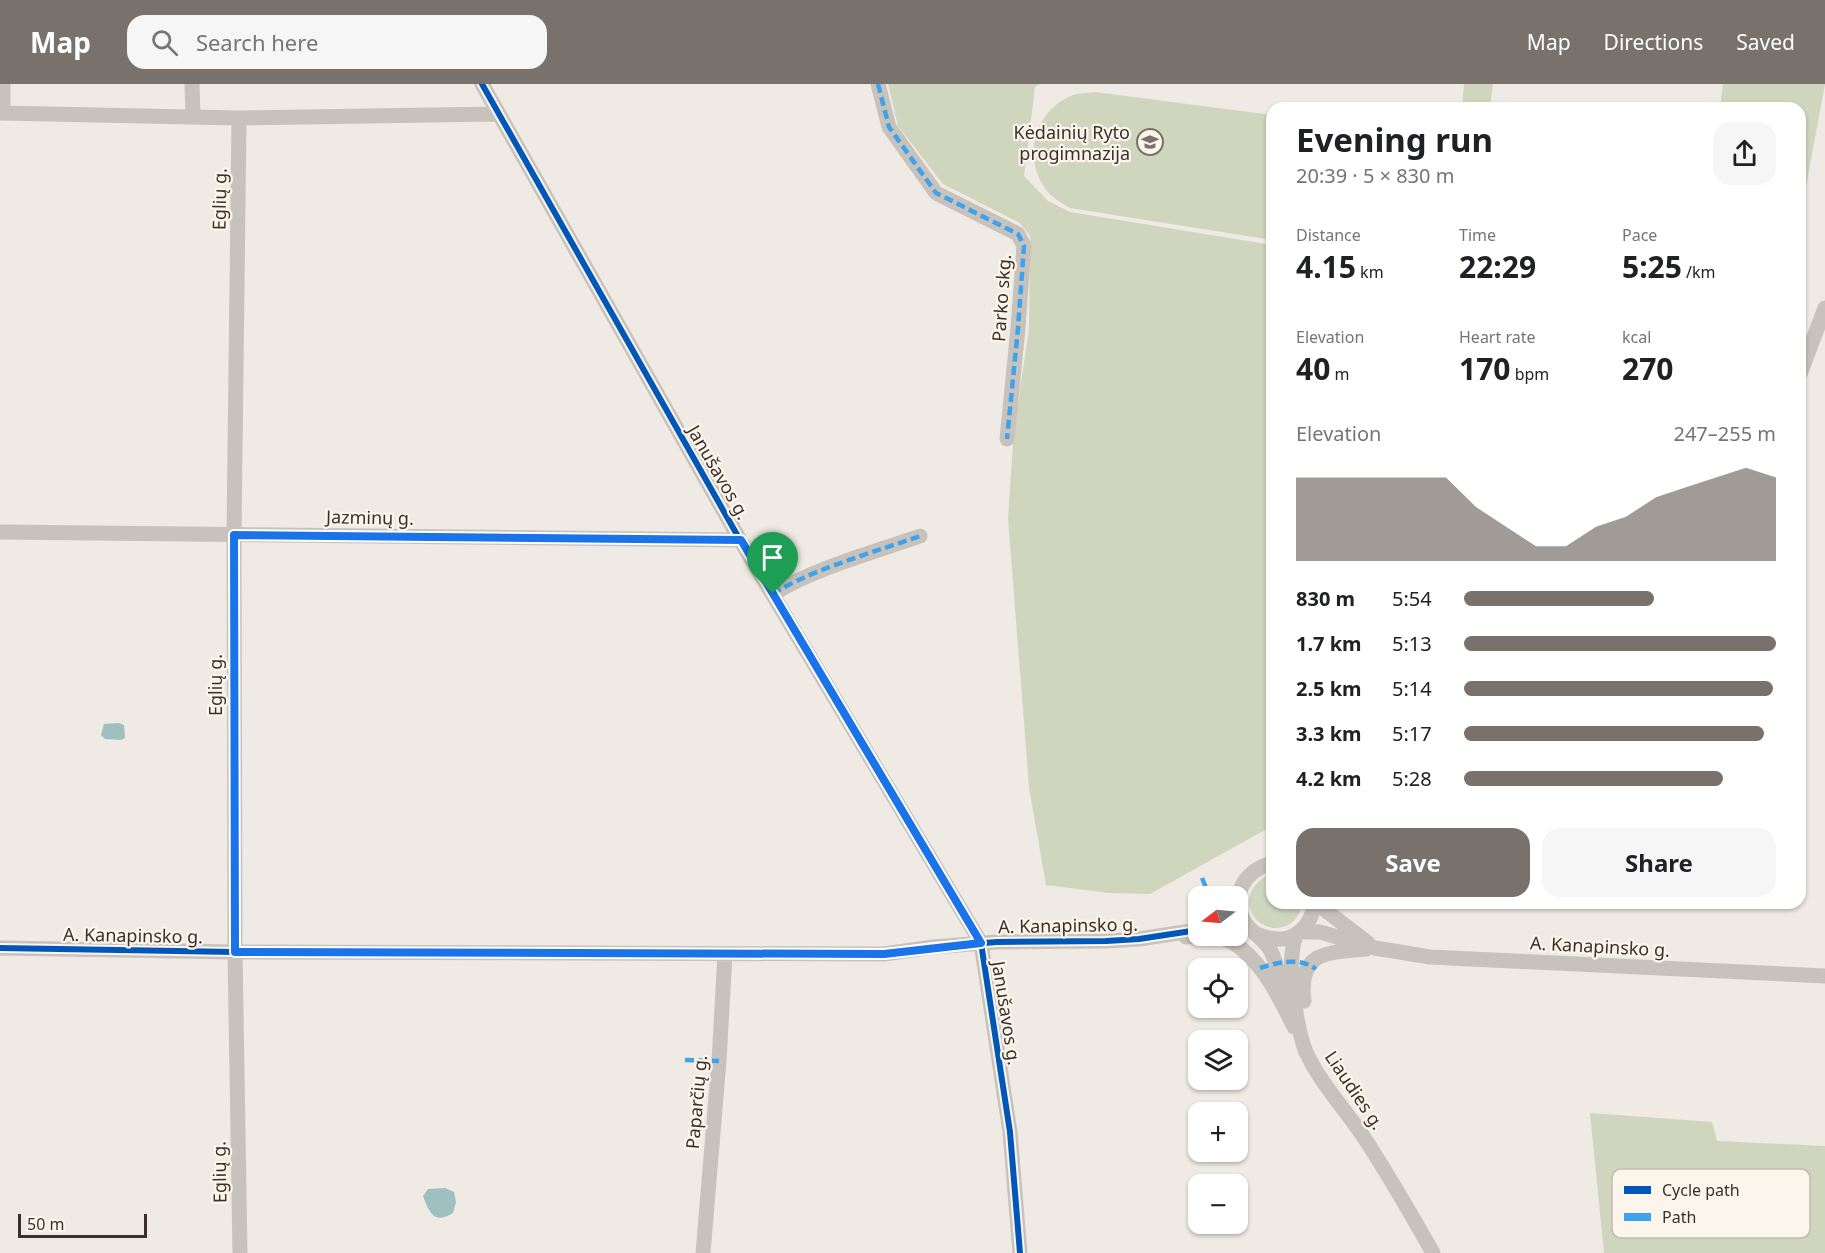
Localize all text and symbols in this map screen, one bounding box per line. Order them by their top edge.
search box [127,15,547,69]
text: Map [30,23,91,61]
icon: search [148,26,181,59]
text: Search here [196,27,318,57]
text: Map [1527,28,1571,56]
text: Directions [1604,28,1703,56]
text: Saved [1736,28,1795,56]
text: Evening run [1296,117,1493,162]
place label: Kėdainių Ryto progimnazija [1014,120,1130,165]
button: share [1713,122,1776,185]
school or university icon: Kėdainių Ryto progimnazija [1135,127,1165,157]
text: 20:39 · 5 × 830 m [1296,162,1454,189]
street label: Eglių g. [206,168,232,230]
text: Distance [1296,224,1361,246]
text: Time [1459,224,1496,246]
text: Pace [1622,224,1657,246]
text: 4.15 [1296,246,1356,287]
text: 22:29 [1459,246,1536,287]
text: 5:25 [1622,246,1682,287]
street label: Parko skg. [986,253,1016,343]
text: km [1356,261,1384,283]
text: /km [1682,261,1716,283]
text: Elevation [1296,326,1364,348]
text: Heart rate [1459,326,1535,348]
text: kcal [1622,326,1651,348]
text: 40 [1296,348,1330,389]
text: 170 [1459,348,1510,389]
text: 270 [1622,348,1673,389]
text: m [1330,363,1349,385]
text: bpm [1510,363,1549,385]
street label: Janušavos g. [681,419,756,524]
text: Elevation [1296,420,1381,447]
text: 247–255 m [1673,420,1776,447]
street label: Jazminų g. [324,504,414,530]
pin [747,532,798,594]
icon: arrive [756,541,789,574]
text: 830 m [1296,585,1355,612]
text: 5:54 [1392,585,1432,612]
text: 1.7 km [1296,630,1362,657]
text: 5:13 [1392,630,1432,657]
street label: Eglių g. [203,654,227,716]
text: 2.5 km [1296,675,1362,702]
text: 5:14 [1392,675,1432,702]
text: 3.3 km [1296,720,1362,747]
text: 5:17 [1392,720,1432,747]
text: 4.2 km [1296,765,1362,792]
text: 5:28 [1392,765,1432,792]
button: Save [1296,828,1530,897]
button: Share [1542,828,1776,897]
north arrow [1188,886,1248,946]
map controls [1188,886,1248,1234]
street label: A. Kanapinsko g. [998,912,1138,938]
street label: A. Kanapinsko g. [63,922,203,948]
street label: A. Kanapinsko g. [1529,930,1671,962]
street label: Janušavos g. [987,957,1027,1067]
button: locate [1188,958,1248,1018]
button: layers [1188,1030,1248,1090]
street label: Liaudies g. [1320,1046,1390,1134]
street label: Paparčių g. [680,1054,712,1150]
button: + [1188,1102,1248,1162]
street label: Eglių g. [206,1141,232,1203]
legend [1612,1169,1810,1238]
button: − [1188,1174,1248,1234]
text: Cycle path [1662,1179,1740,1201]
text: Path [1662,1206,1696,1228]
scale bar [18,1211,147,1238]
text: 50 m [27,1213,64,1235]

